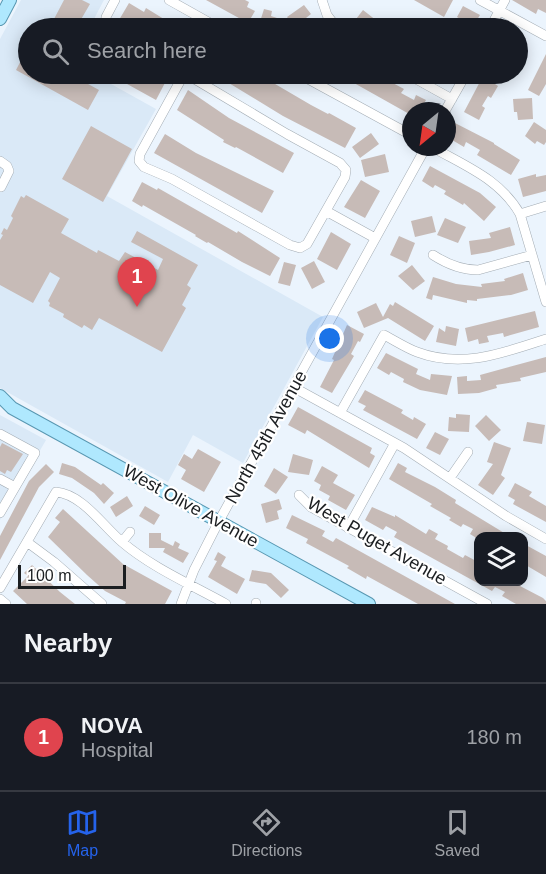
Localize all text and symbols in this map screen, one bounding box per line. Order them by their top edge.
search box [18,18,528,84]
icon: search [39,35,72,68]
text: Search here [87,38,207,63]
north arrow [402,102,456,156]
pin: 1 [118,258,156,307]
your location [315,324,344,353]
street label: North 45th Avenue [221,367,311,507]
street label: West Olive Avenue [120,461,262,551]
street label: West Puget Avenue [304,493,450,589]
map controls [474,532,528,586]
button: layers [474,532,528,586]
scale bar [18,562,126,590]
text: 100 m [27,567,71,584]
text: Nearby [24,628,112,658]
text: NOVA [81,713,143,738]
text: 1 [38,726,49,748]
text: 180 m [466,726,522,748]
text: Hospital [81,739,153,761]
tab: Map [66,806,99,860]
tab: Directions [231,806,302,860]
tab: Saved [435,806,480,860]

